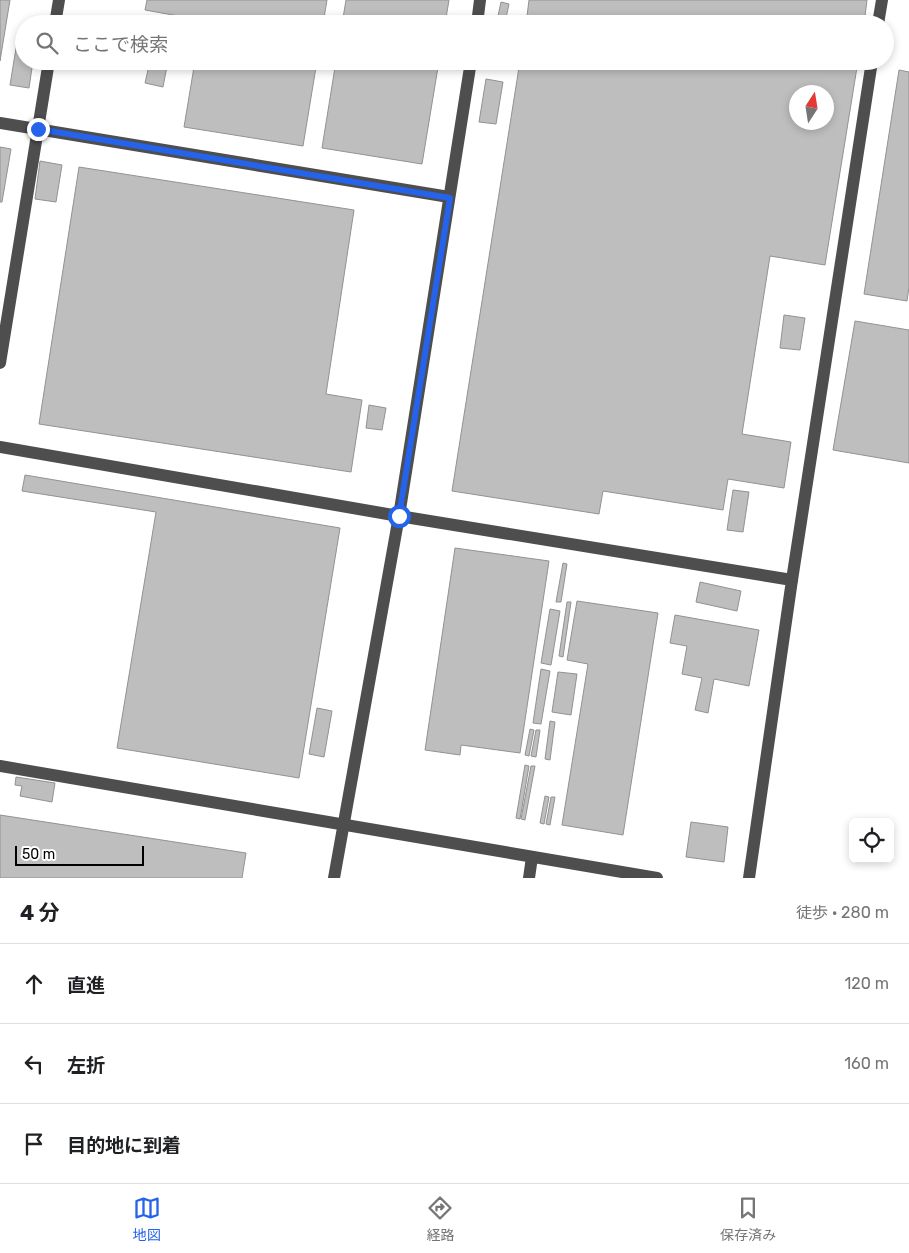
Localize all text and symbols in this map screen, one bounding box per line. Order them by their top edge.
search box [15,15,894,70]
icon: search [33,29,61,57]
text: ここで検索 [73,33,168,56]
north arrow [789,85,834,130]
route end [27,118,50,141]
route start [388,505,411,528]
map controls [849,818,894,863]
button: locate [849,818,894,863]
scale bar [15,843,144,866]
text: 50 m [22,846,55,863]
text: 4 分 [20,900,60,925]
text: 徒歩 · 280 m [796,903,889,922]
icon: ahead [20,970,48,998]
text: 直進 [67,974,105,997]
text: 120 m [844,974,889,993]
icon: left [20,1050,48,1078]
text: 左折 [67,1054,105,1077]
text: 160 m [844,1054,889,1073]
icon: arrive [20,1130,48,1158]
text: 目的地に到着 [67,1134,181,1157]
tab: 地図 [133,1194,161,1244]
tab: 経路 [426,1194,454,1244]
tab: 保存済み [720,1194,776,1244]

